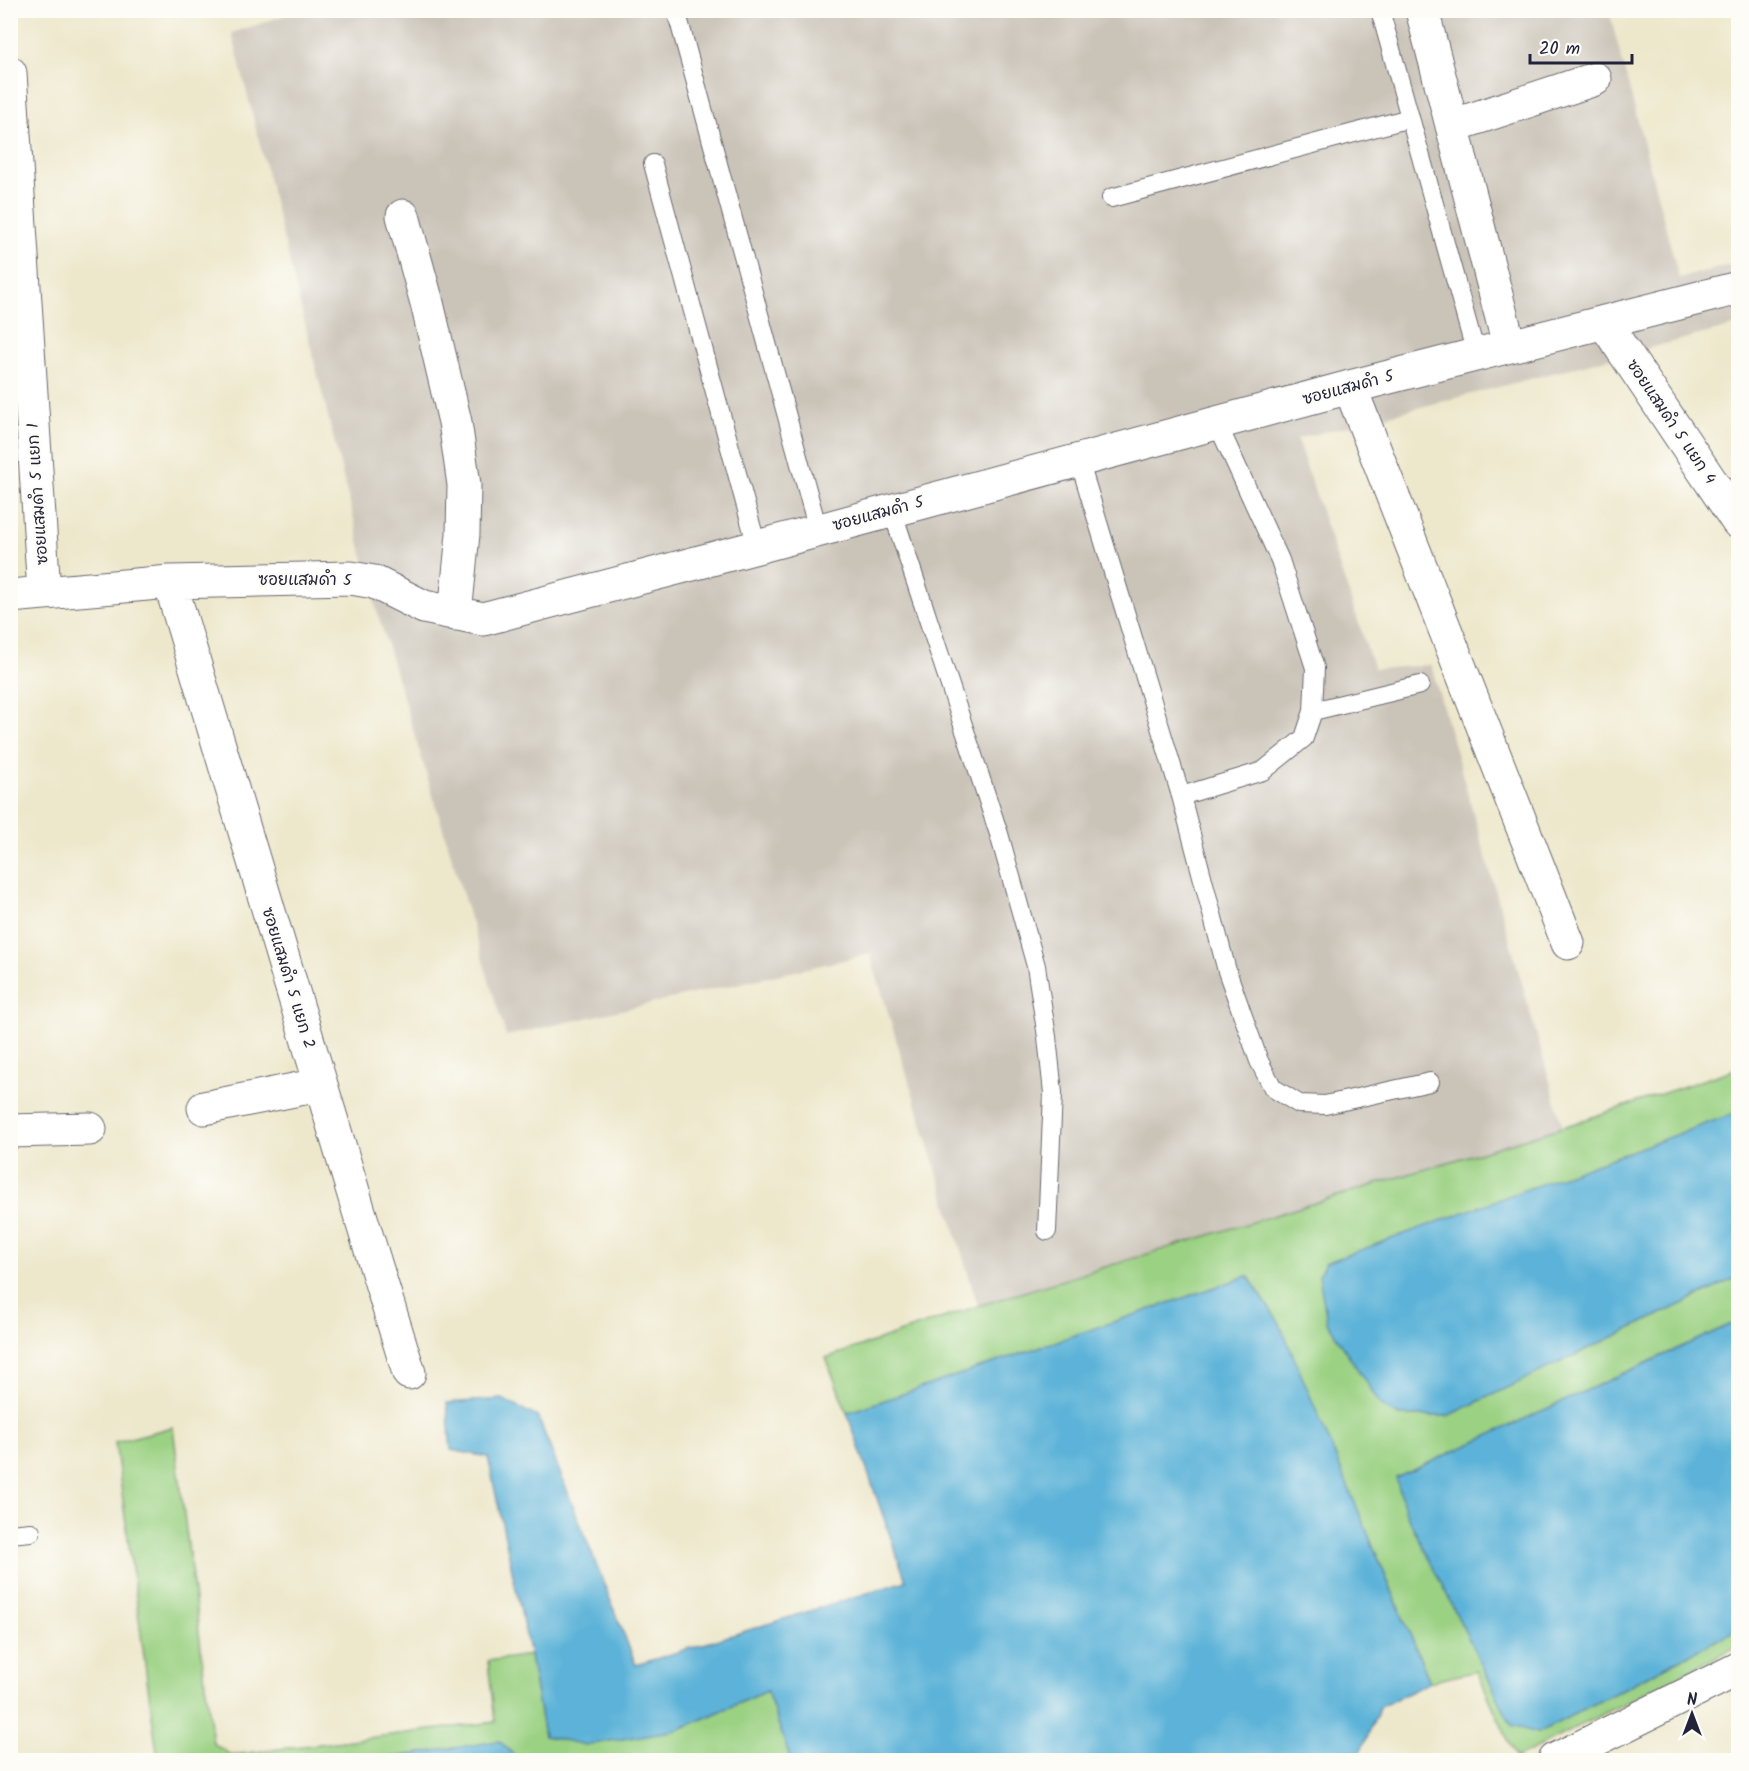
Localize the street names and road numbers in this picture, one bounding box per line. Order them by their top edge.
street label: ซอยแสมดำ 5 แยก 4 [1620,355,1722,490]
street label: ซอยแสมดำ 5 [1300,363,1398,412]
street label: ซอยแสมดำ 5 แยก 1 [21,422,55,566]
street label: ซอยแสมดำ 5 [830,489,928,538]
street label: ซอยแสมดำ 5 [258,568,353,593]
street label: ซอยแสมดำ 5 แยก 2 [255,904,321,1052]

